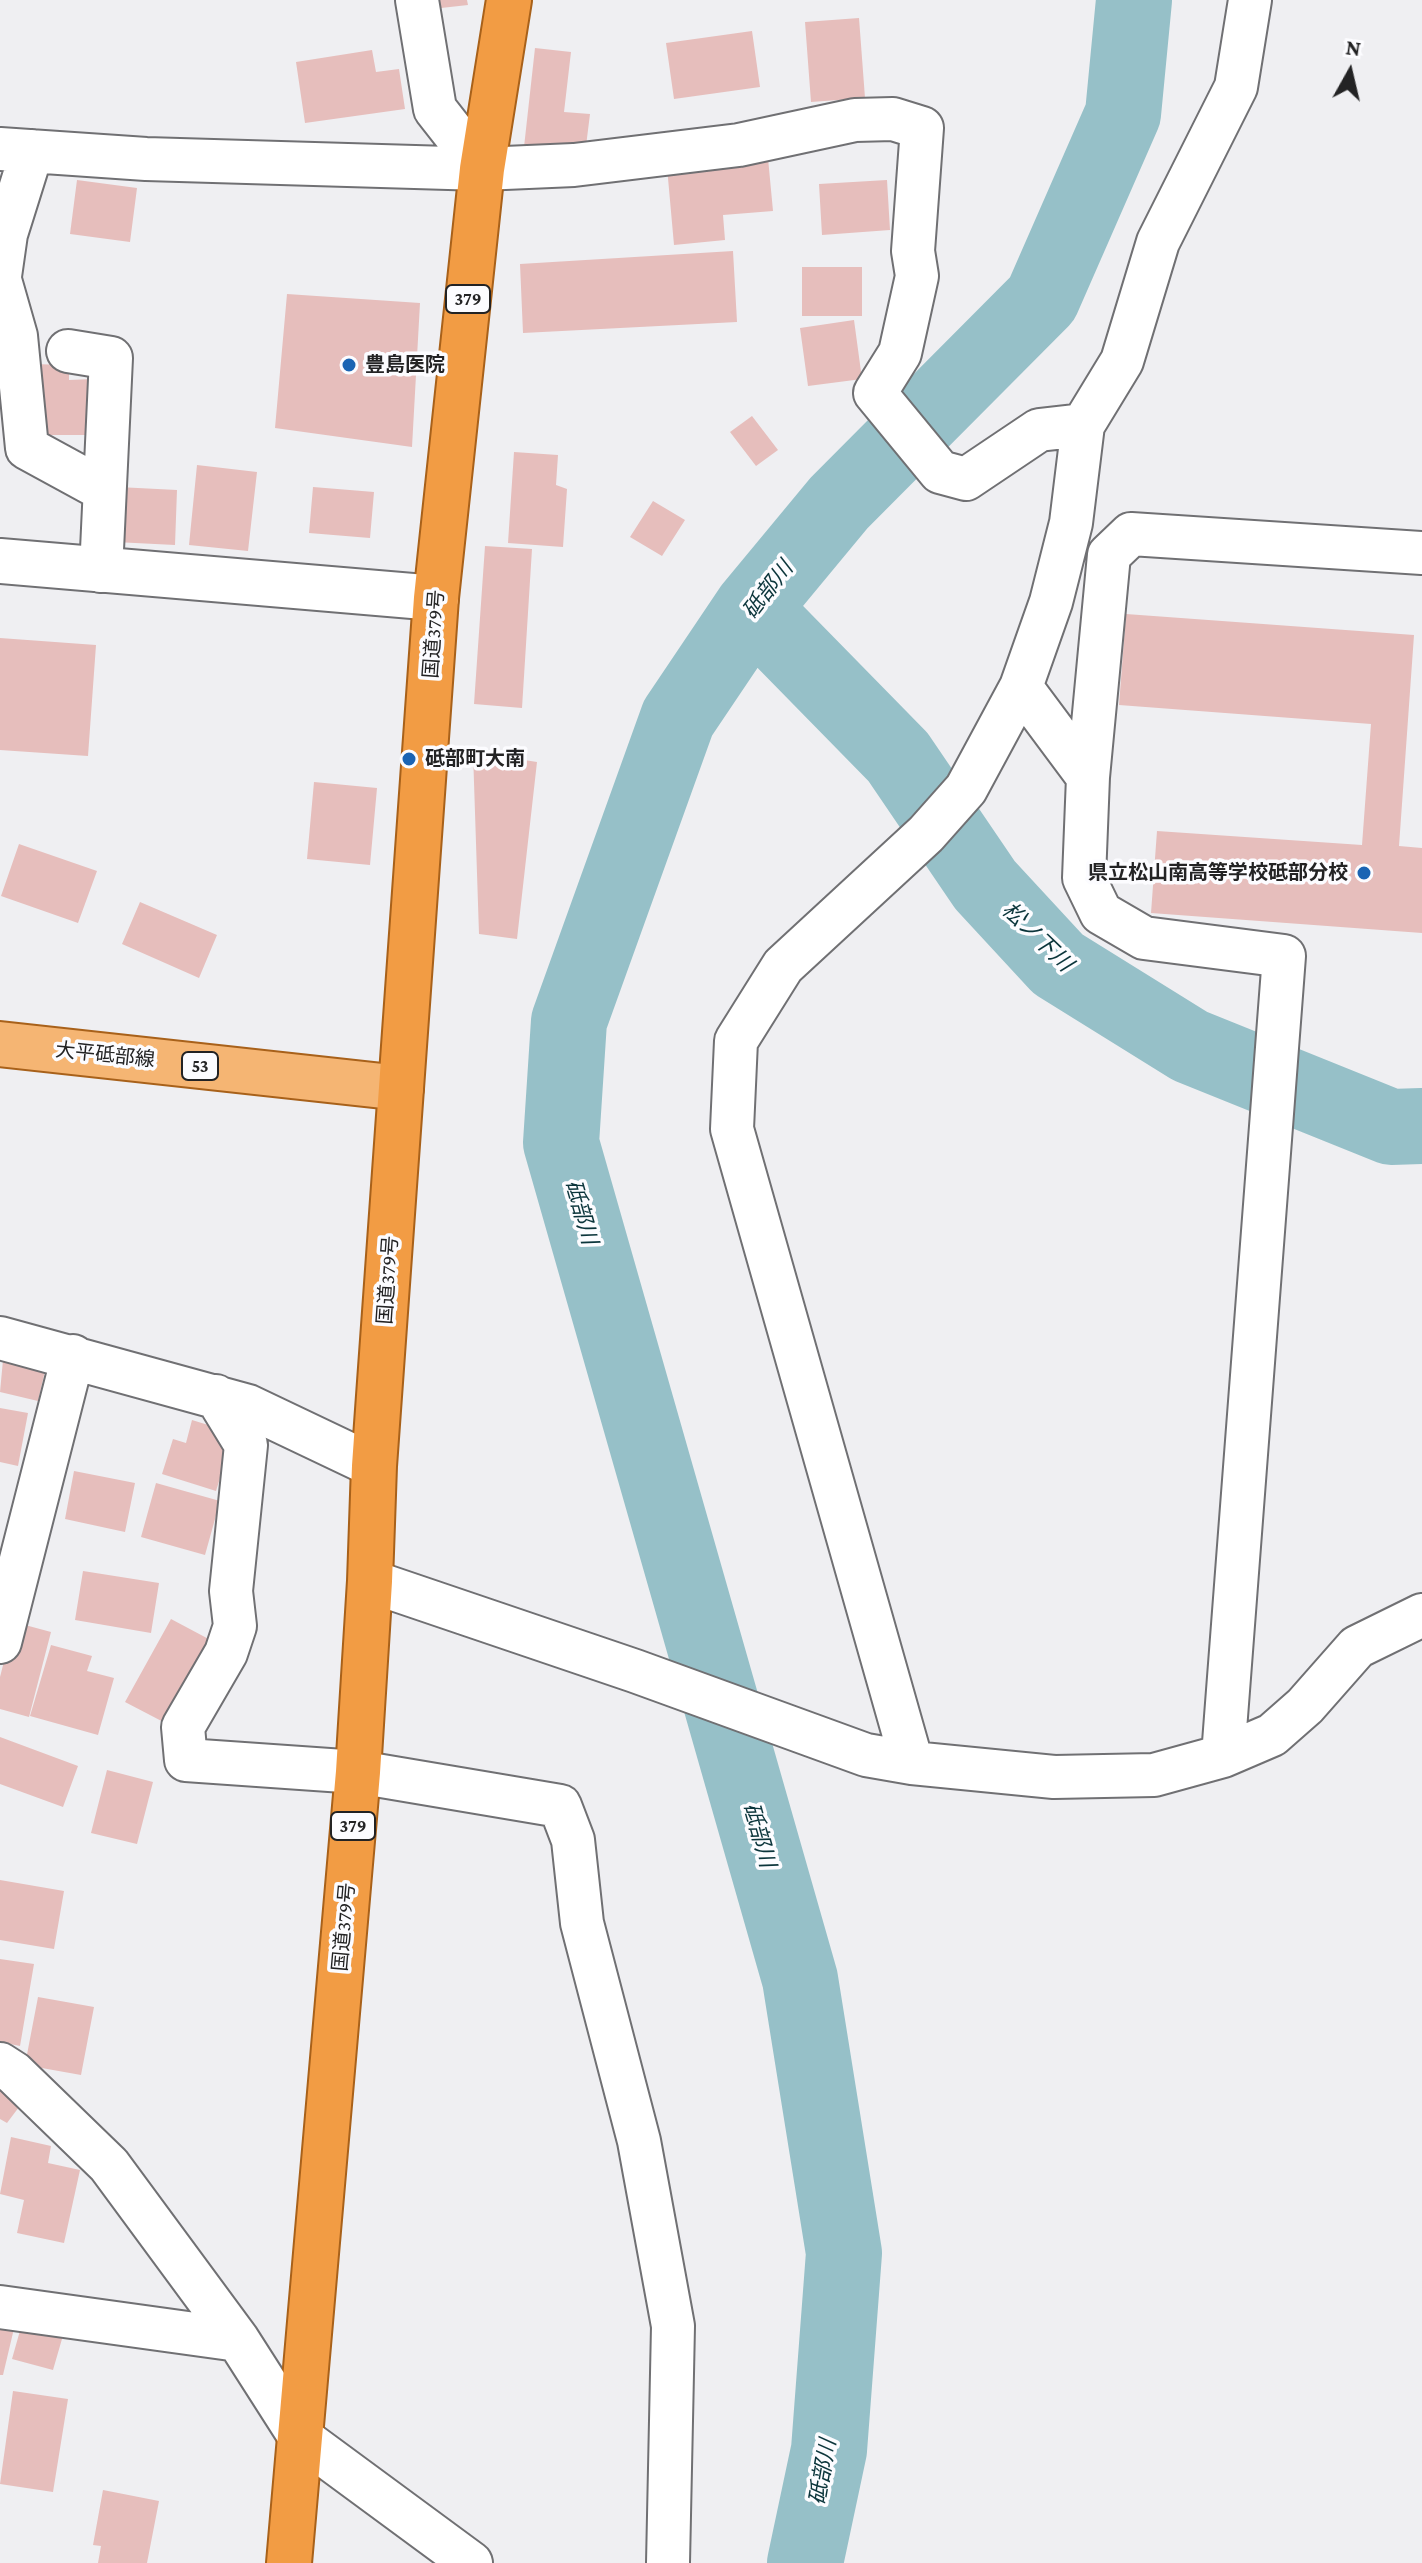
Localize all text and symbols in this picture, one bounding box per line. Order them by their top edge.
north arrow [1310,32,1390,112]
text: N [1344,34,1363,61]
road number: 379 [446,285,490,313]
place label: 豊島医院 [365,353,445,377]
marker: 豊島医院 [340,356,358,374]
water label: 砥部川 [737,556,799,624]
street label: 国道379号 [419,589,449,679]
place label: 砥部町大南 [425,747,525,771]
marker: 砥部町大南 [400,750,418,768]
place label: 県立松山南高等学校砥部分校 [1088,861,1348,885]
marker: 県立松山南高等学校砥部分校 [1355,864,1373,882]
water label: 松ノ下川 [996,897,1078,977]
street label: 大平砥部線 [54,1038,156,1072]
road number: 53 [182,1052,218,1080]
water label: 砥部川 [559,1177,603,1247]
street label: 国道379号 [373,1235,403,1325]
water label: 砥部川 [737,1800,781,1870]
road number: 379 [331,1812,375,1840]
street label: 国道379号 [328,1882,360,1972]
water label: 砥部川 [804,2437,842,2507]

